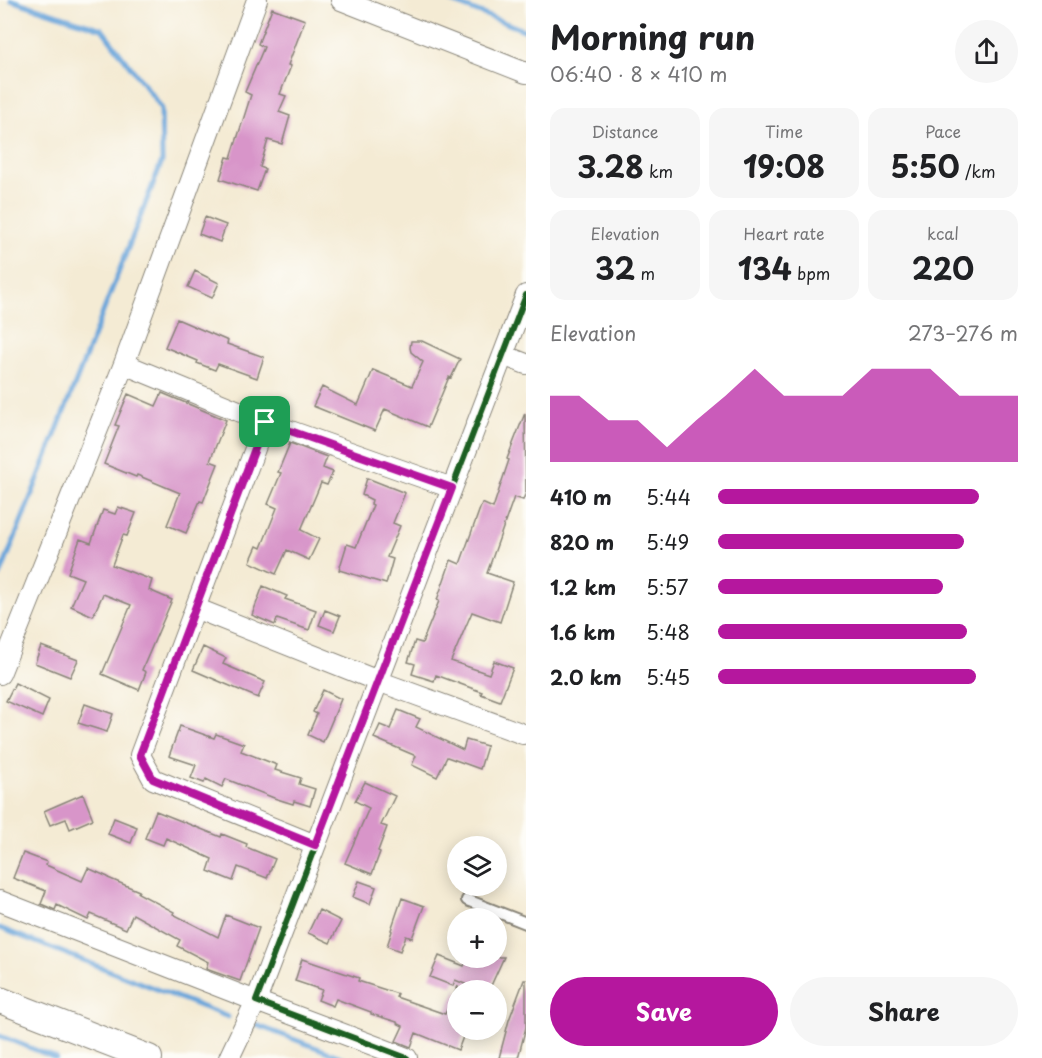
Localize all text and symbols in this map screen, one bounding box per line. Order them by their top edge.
text: Morning run [550,11,755,61]
button: share [955,20,1018,83]
text: 06:40 · 8 × 410 m [550,59,727,89]
text: Distance [591,119,659,143]
text: Time [765,119,803,143]
text: Pace [925,119,961,143]
text: 3.28 [577,143,644,188]
text: 19:08 [743,143,825,188]
text: 5:50 [890,143,960,188]
text: km [644,159,673,183]
text: /km [960,159,996,183]
text: Elevation [590,221,660,245]
text: Heart rate [744,221,824,245]
text: kcal [927,221,959,245]
text: 32 [595,245,635,290]
text: 134 [738,245,792,290]
text: 220 [912,245,974,290]
text: m [635,261,655,285]
text: bpm [792,261,830,285]
text: Elevation [550,318,636,348]
text: 273–276 m [908,318,1018,348]
pin [239,396,290,447]
icon: arrive [248,405,281,438]
text: 410 m [550,482,612,512]
text: 5:44 [646,482,691,512]
text: 820 m [550,527,614,557]
text: 5:49 [646,527,689,557]
text: 1.2 km [550,572,616,602]
text: 5:57 [646,572,689,602]
text: 1.6 km [550,617,615,647]
text: 5:48 [646,617,690,647]
text: 2.0 km [550,662,622,692]
text: 5:45 [646,662,690,692]
map controls [447,836,507,1040]
button: layers [447,836,507,896]
button: + [447,908,507,968]
button: Save [550,977,778,1046]
button: Share [790,977,1018,1046]
button: − [447,980,507,1040]

